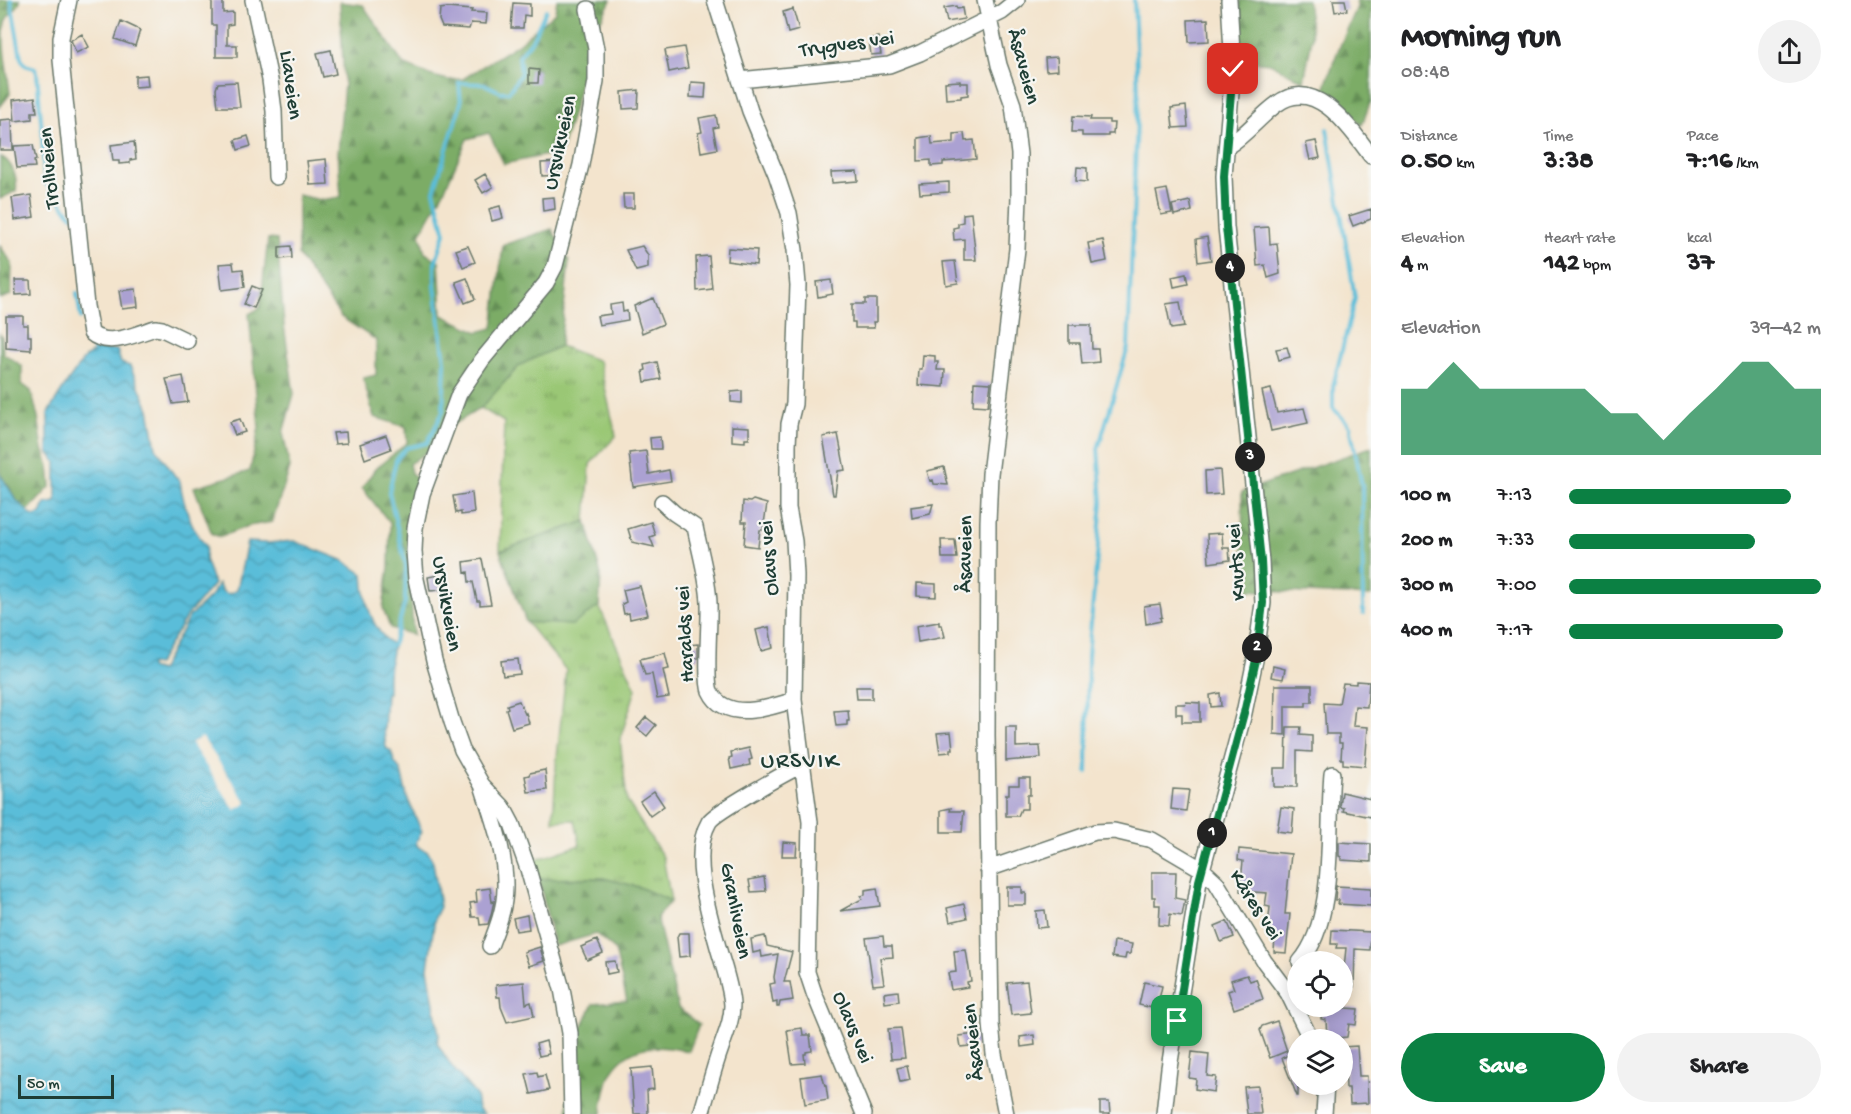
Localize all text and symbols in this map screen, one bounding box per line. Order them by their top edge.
text: Morning run [1401,20,1561,58]
button: share [1758,20,1821,83]
street label: Åsaveien [1000,26,1046,108]
street label: Trygves vei [797,27,896,65]
pin [1207,43,1258,94]
street label: Liaveien [272,49,306,121]
icon: check [1216,52,1249,85]
text: 08:48 [1401,62,1450,85]
street label: Ursvikveien [540,93,584,193]
street label: Trollveien [35,126,67,211]
text: Distance [1401,128,1458,147]
text: Time [1544,128,1573,147]
text: Pace [1687,128,1718,147]
text: 0.50 [1401,147,1452,178]
text: 3:38 [1544,147,1593,178]
text: 7:16 [1687,147,1732,178]
text: km [1452,155,1475,174]
text: /km [1732,155,1759,174]
text: Elevation [1401,230,1465,249]
text: Heart rate [1544,230,1616,249]
text: kcal [1687,230,1712,249]
text: 4 [1401,249,1413,280]
text: 142 [1544,249,1580,280]
text: 37 [1687,249,1714,280]
pin: 4 [1215,253,1245,283]
text: m [1413,257,1428,276]
text: bpm [1580,257,1611,276]
text: 4 [1226,258,1234,277]
text: Elevation [1401,318,1481,341]
text: 39–42 m [1750,318,1821,341]
pin: 3 [1235,442,1265,472]
text: 3 [1246,447,1254,466]
text: 100 m [1401,485,1451,508]
text: 7:13 [1497,485,1532,508]
street label: Åsaveien [952,515,980,593]
street label: Olavs vei [755,519,787,597]
street label: Knuts vei [1223,523,1253,601]
text: 200 m [1401,530,1452,553]
text: 7:33 [1497,530,1534,553]
street label: Ursvikveien [424,555,466,653]
text: 300 m [1401,575,1453,598]
text: 7:00 [1497,575,1536,598]
street label: Haralds vei [672,585,702,683]
text: 400 m [1401,620,1452,643]
text: 7:17 [1497,620,1532,643]
pin: 2 [1242,633,1272,663]
text: 2 [1253,638,1261,657]
district label: URSVIK [761,748,841,777]
pin: 1 [1197,818,1227,848]
text: 1 [1209,823,1215,842]
street label: Granliveien [712,861,756,961]
street label: Kåres vei [1222,866,1286,946]
map controls [1287,951,1353,1095]
button: locate [1287,951,1353,1017]
street label: Olavs vei [825,988,877,1068]
pin [1151,995,1202,1046]
street label: Åsaveien [957,1002,991,1082]
icon: arrive [1160,1004,1193,1037]
button: layers [1287,1029,1353,1095]
button: Save [1401,1033,1605,1102]
button: Share [1617,1033,1821,1102]
scale bar [18,1072,114,1100]
text: 50 m [27,1076,60,1095]

